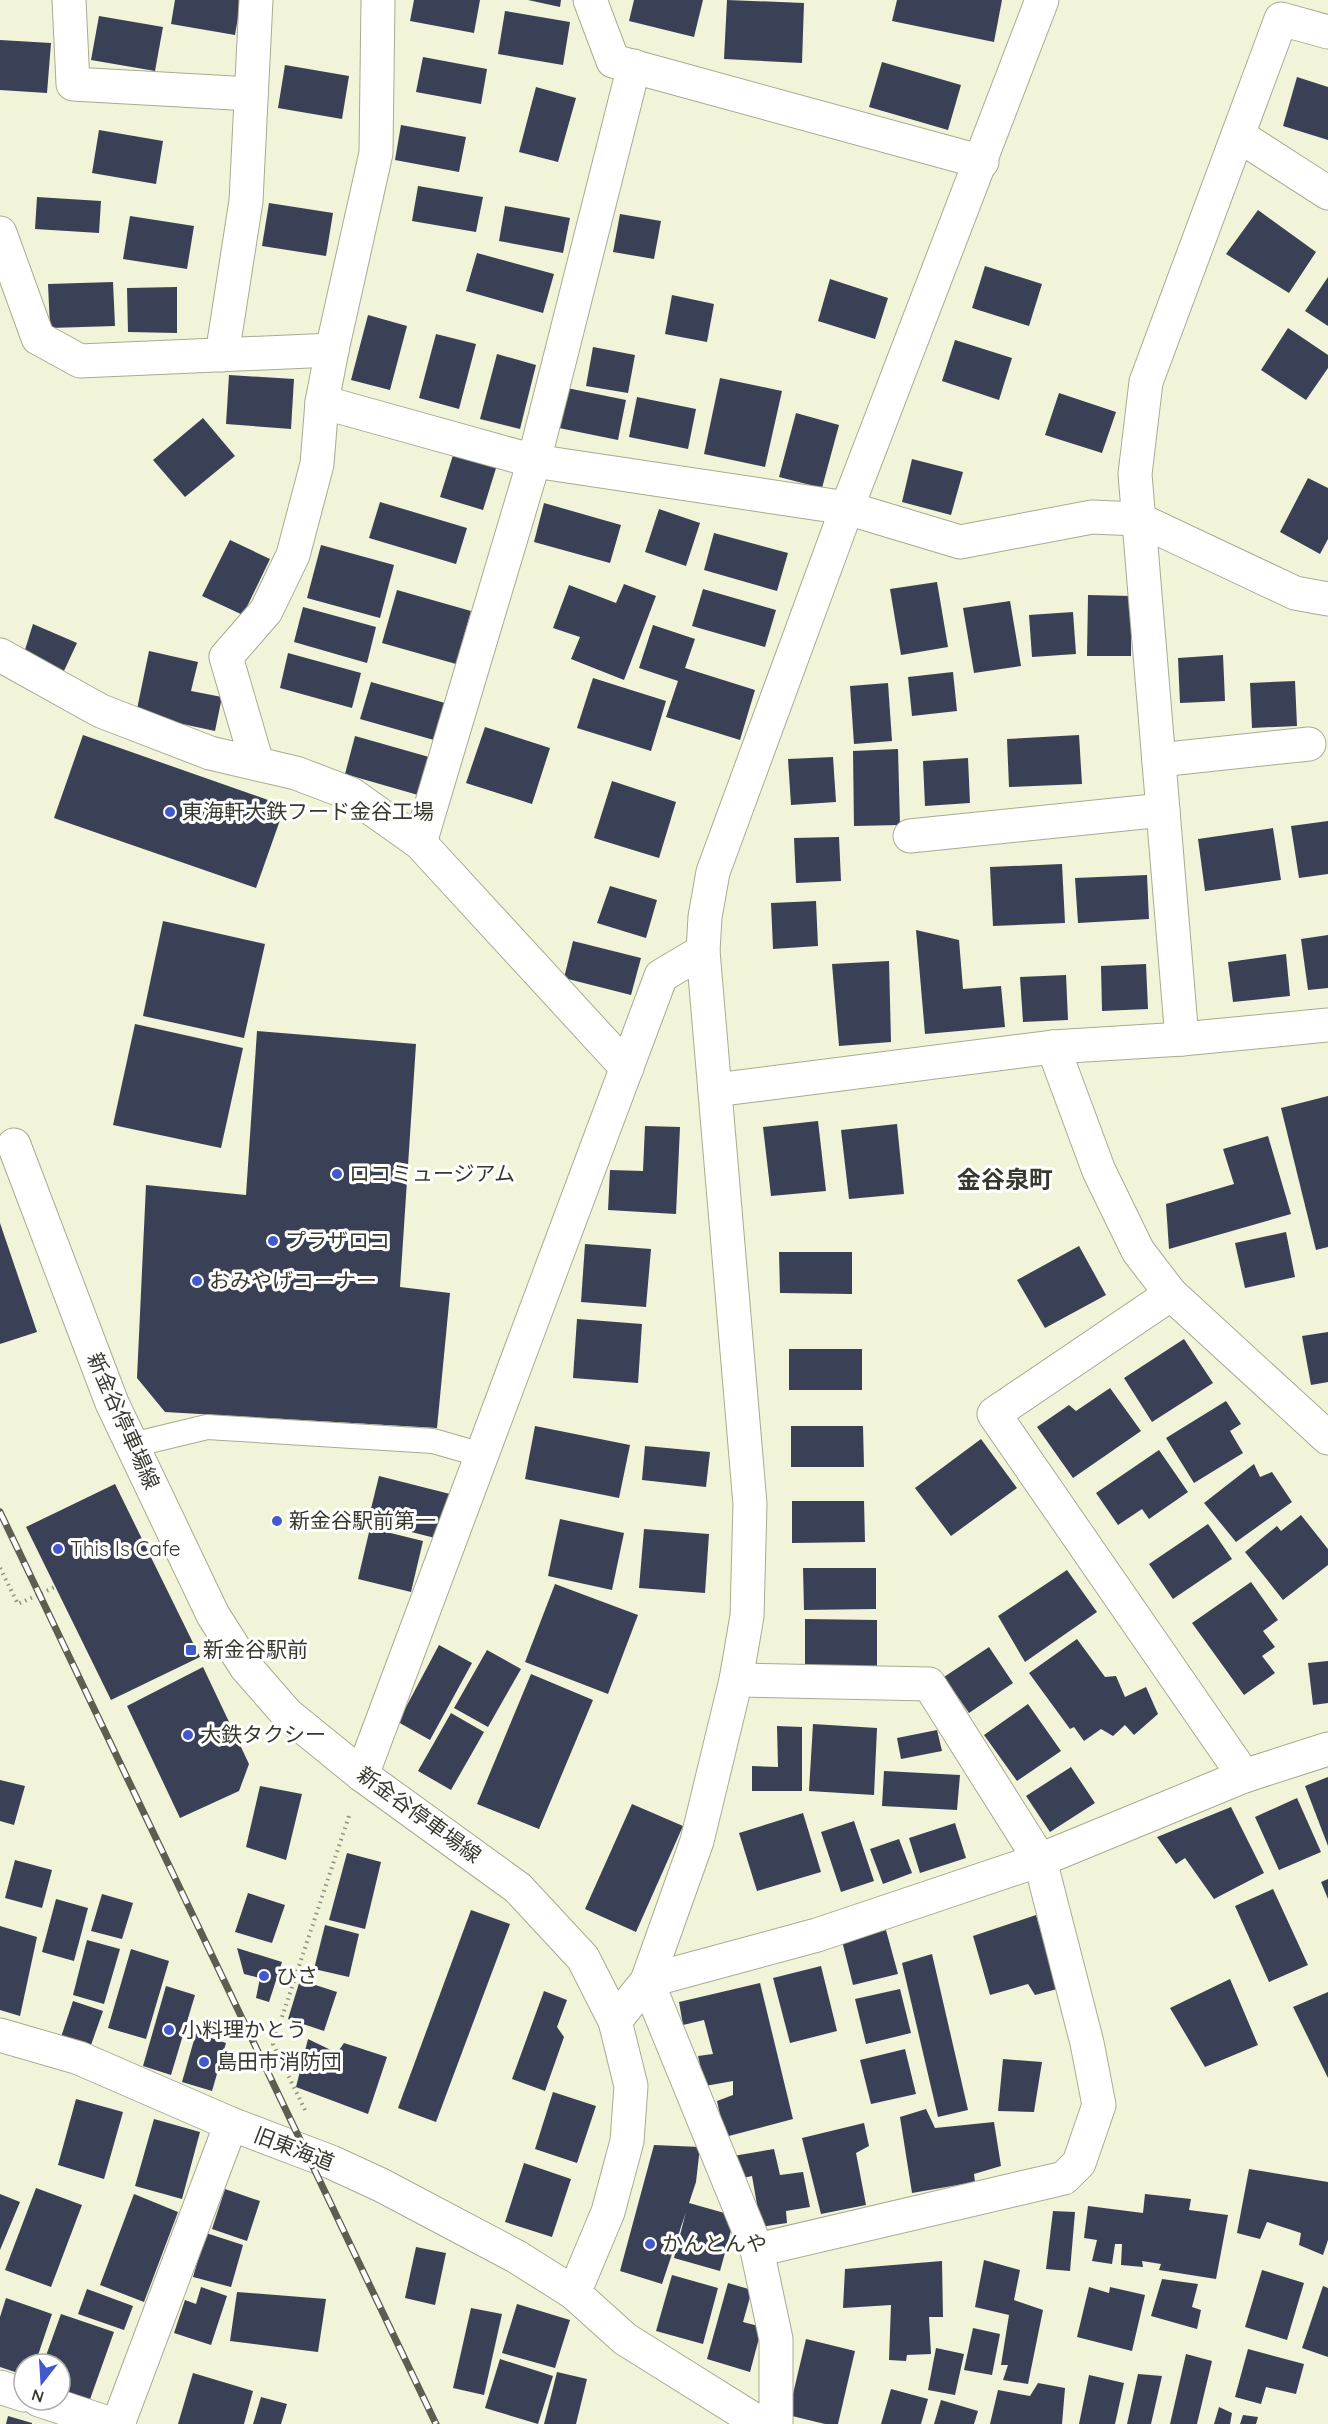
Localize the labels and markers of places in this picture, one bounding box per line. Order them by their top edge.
place label: 東海軒大鉄フード金谷工場 [182,798,434,824]
marker: 東海軒大鉄フード金谷工場 [163,805,177,819]
place label: ロコミュージアム [349,1160,515,1186]
marker: ロコミュージアム [330,1167,344,1181]
place label: プラザロコ [285,1227,390,1253]
marker: プラザロコ [266,1234,280,1248]
place label: おみやげコーナー [209,1267,377,1293]
marker: おみやげコーナー [190,1274,204,1288]
place label: 新金谷駅前第一 [289,1507,436,1533]
marker: 新金谷駅前第一 [270,1514,284,1528]
place label: This Is Cafe [70,1535,181,1561]
marker: This Is Cafe [51,1542,65,1556]
place label: 新金谷駅前 [203,1636,308,1662]
marker: 新金谷駅前 [184,1643,198,1657]
place label: 大鉄タクシー [200,1721,326,1747]
marker: 大鉄タクシー [181,1728,195,1742]
place label: ひさ [276,1962,318,1988]
marker: ひさ [257,1969,271,1983]
place label: 小料理かとう [181,2016,307,2042]
marker: 小料理かとう [162,2023,176,2037]
place label: 島田市消防団 [216,2048,342,2074]
marker: 島田市消防団 [197,2055,211,2069]
place label: かんとんや [662,2230,767,2256]
marker: かんとんや [643,2237,657,2251]

